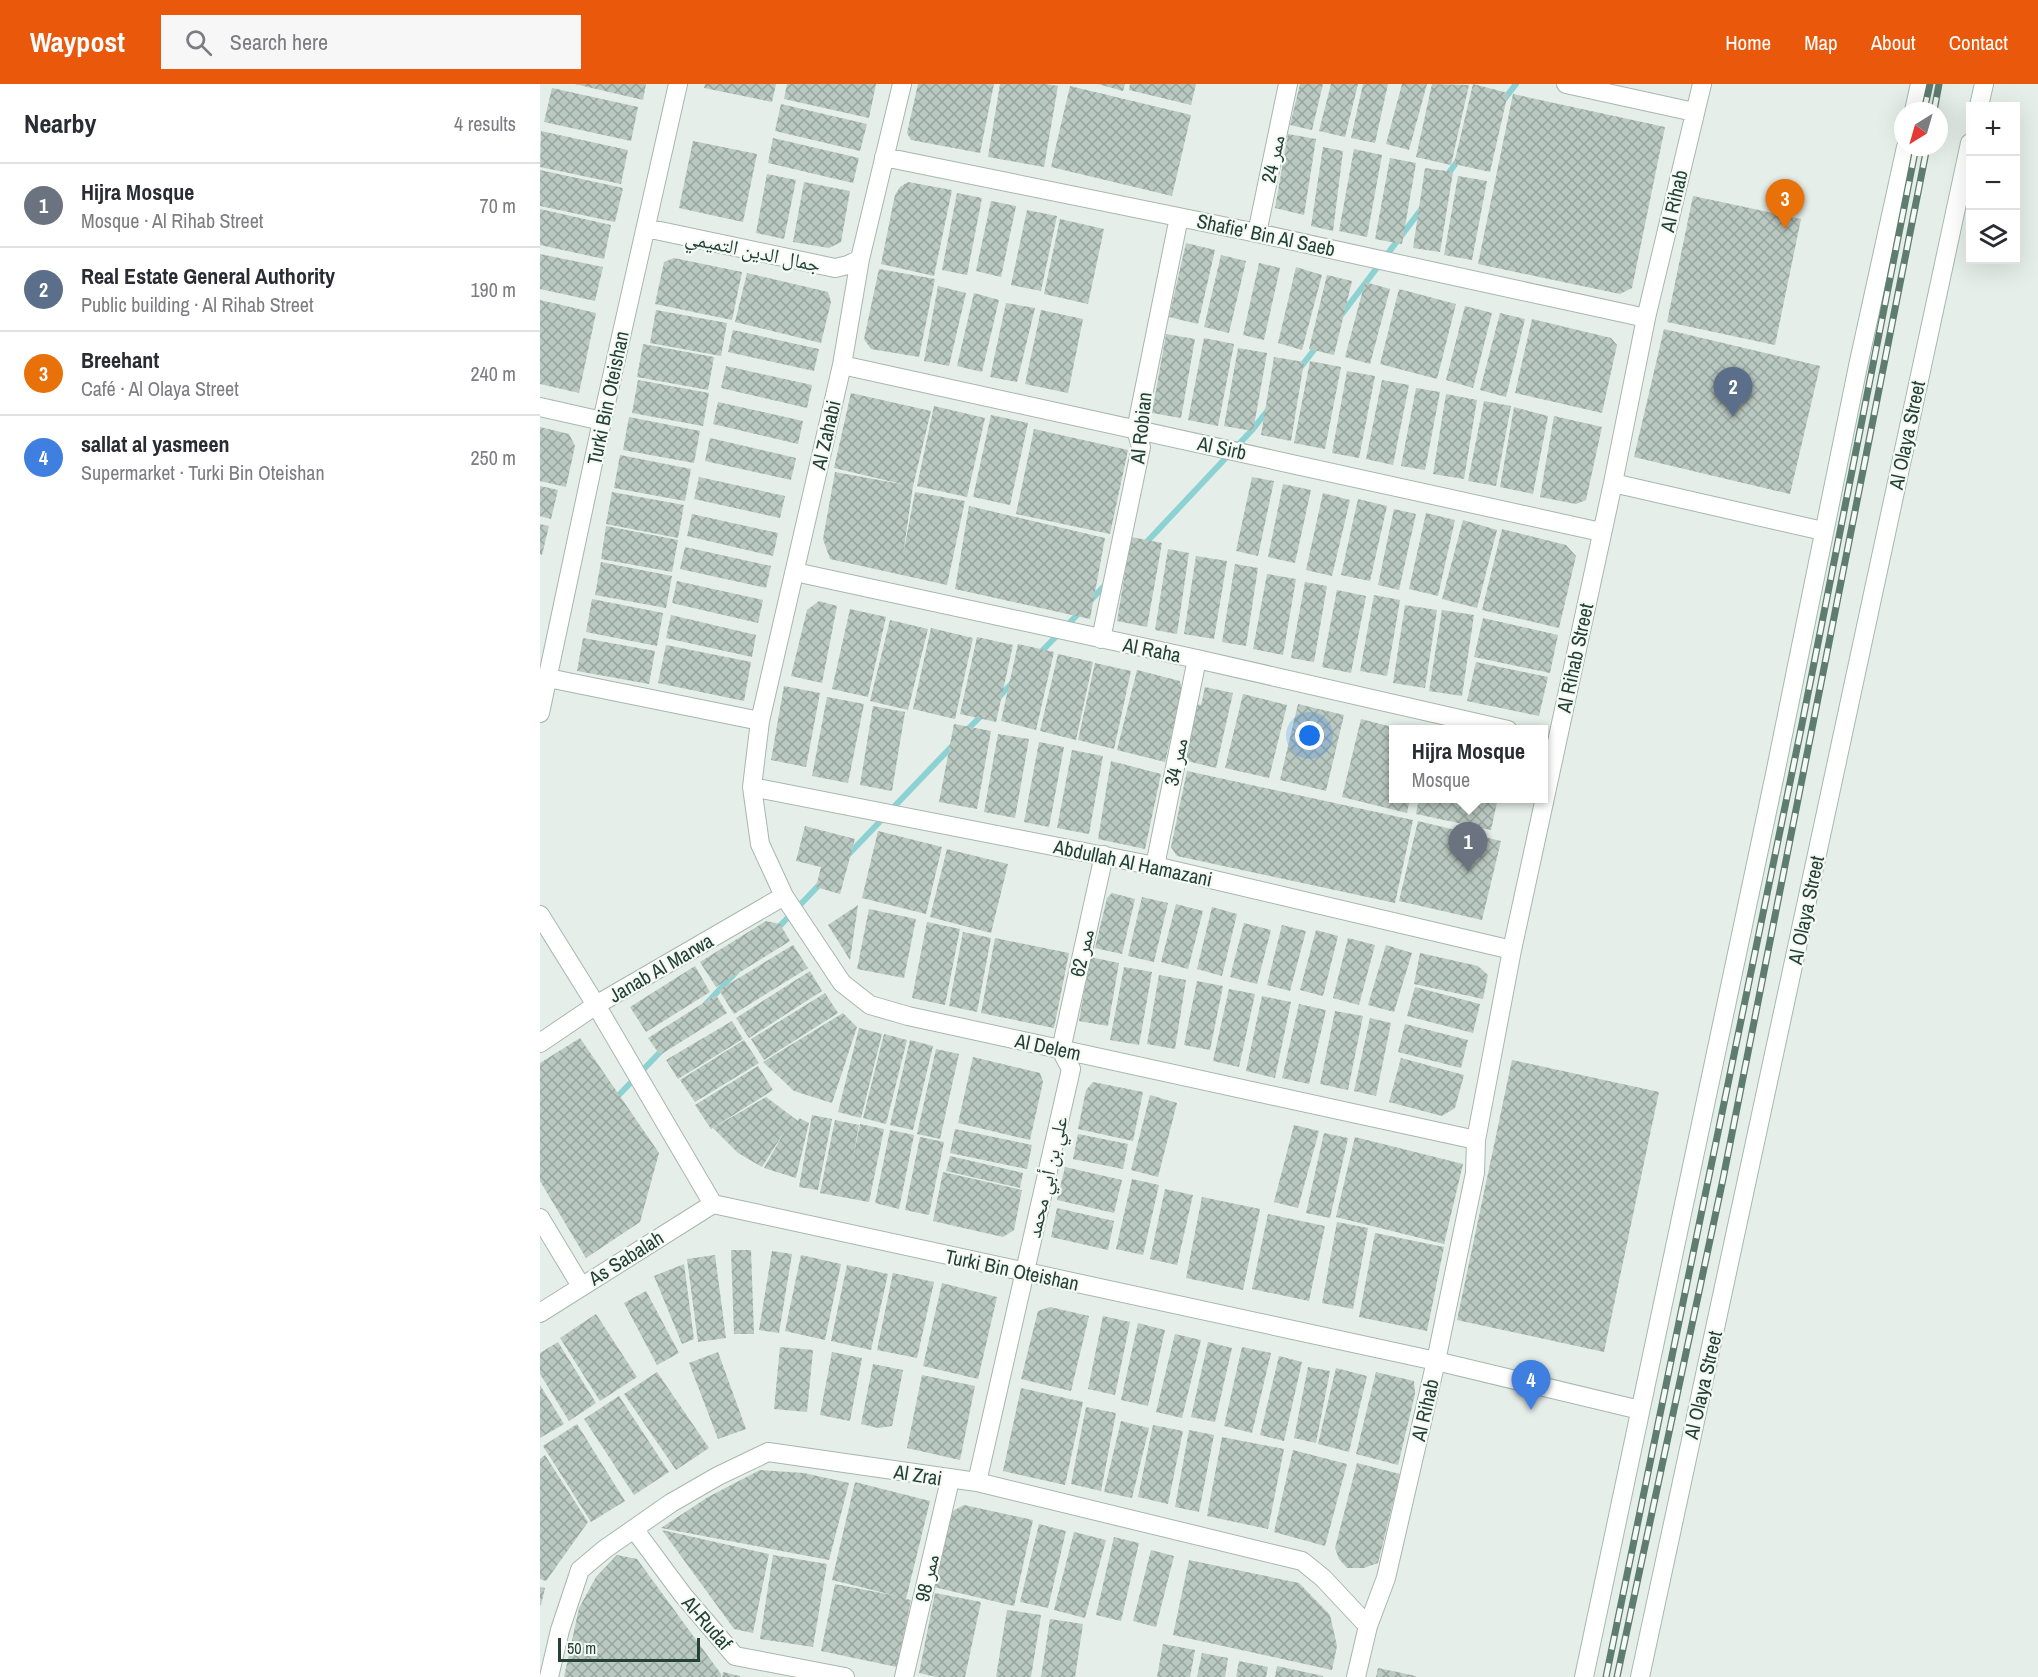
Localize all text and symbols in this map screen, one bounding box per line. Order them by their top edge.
search box [161,15,581,69]
text: Waypost [30,23,125,61]
icon: search [182,26,215,59]
text: Search here [230,27,328,57]
text: Home [1725,28,1771,57]
text: Map [1804,28,1838,57]
text: About [1871,28,1916,57]
text: Contact [1949,28,2008,57]
north arrow [1894,102,1948,156]
map controls [1966,102,2020,264]
button: + [1966,102,2020,156]
text: Nearby [24,106,96,141]
text: 4 results [454,110,516,137]
street label: ممر 24 [1254,132,1291,185]
button: − [1966,156,2020,210]
street label: Al Rihab [1653,167,1694,236]
text: Hijra Mosque [81,177,194,207]
pin: 3 [1766,180,1804,229]
text: 1 [39,192,48,219]
text: 70 m [480,192,516,219]
text: Mosque · Al Rihab Street [81,207,263,234]
street label: Shafie' Bin Al Saeb [1194,207,1338,262]
button: layers [1966,210,2020,264]
street label: جمال الدين التميمي [682,223,824,281]
text: Real Estate General Authority [81,261,335,291]
text: 2 [39,276,48,303]
text: 190 m [470,276,516,303]
text: Public building · Al Rihab Street [81,291,314,318]
street label: Turki Bin Oteishan [580,328,635,467]
text: Breehant [81,345,159,375]
text: 3 [39,360,48,387]
text: 240 m [470,360,516,387]
pin: 2 [1714,368,1752,417]
text: Café · Al Olaya Street [81,375,239,402]
street label: Al Olaya Street [1882,378,1931,493]
street label: Al Robian [1123,391,1158,466]
street label: Al Zahabi [804,398,847,473]
text: sallat al yasmeen [81,429,229,459]
street label: Al Sirb [1194,429,1249,466]
text: 4 [39,444,48,471]
text: 250 m [470,444,516,471]
text: Supermarket · Turki Bin Oteishan [81,459,325,486]
street label: Al Rihab Street [1550,600,1599,716]
street label: Al Raha [1120,631,1183,668]
your location [1295,721,1324,750]
popup [1389,725,1548,803]
street label: ممر 34 [1157,735,1194,788]
text: Hijra Mosque [1412,736,1525,766]
text: Mosque [1412,766,1470,793]
pin: 1 [1448,822,1488,872]
street label: Abdullah Al Hamazani [1050,832,1215,892]
street label: Al Olaya Street [1781,853,1830,968]
street label: ممر 62 [1063,926,1100,979]
street label: Janab Al Marwa [603,927,718,1008]
street label: Al Delem [1012,1026,1083,1067]
street label: علي بن أبي محمد [1019,1114,1077,1241]
street label: As Sabalah [582,1224,668,1292]
street label: Turki Bin Oteishan [943,1242,1082,1297]
street label: Al Olaya Street [1677,1328,1728,1443]
pin: 4 [1512,1360,1550,1410]
street label: Al Rihab [1404,1376,1445,1445]
street label: Al Zrai [891,1457,944,1492]
street label: ممر 98 [908,1551,945,1604]
street label: Al-Rudaf [676,1589,739,1656]
scale bar [558,1635,700,1662]
text: 50 m [567,1637,596,1659]

